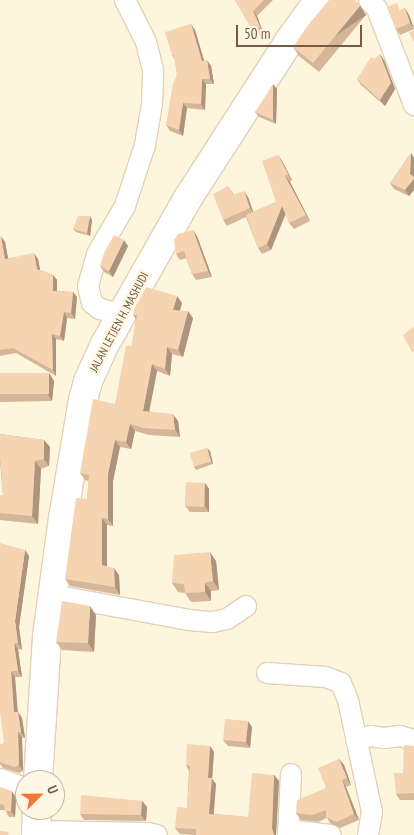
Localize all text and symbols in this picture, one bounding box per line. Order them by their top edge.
scale bar [239,15,365,47]
text: 50 m [244,24,270,43]
street label: JALAN LETJEN H. MASHUDI [86,269,152,375]
north arrow [15,770,65,820]
text: U [43,783,63,796]

